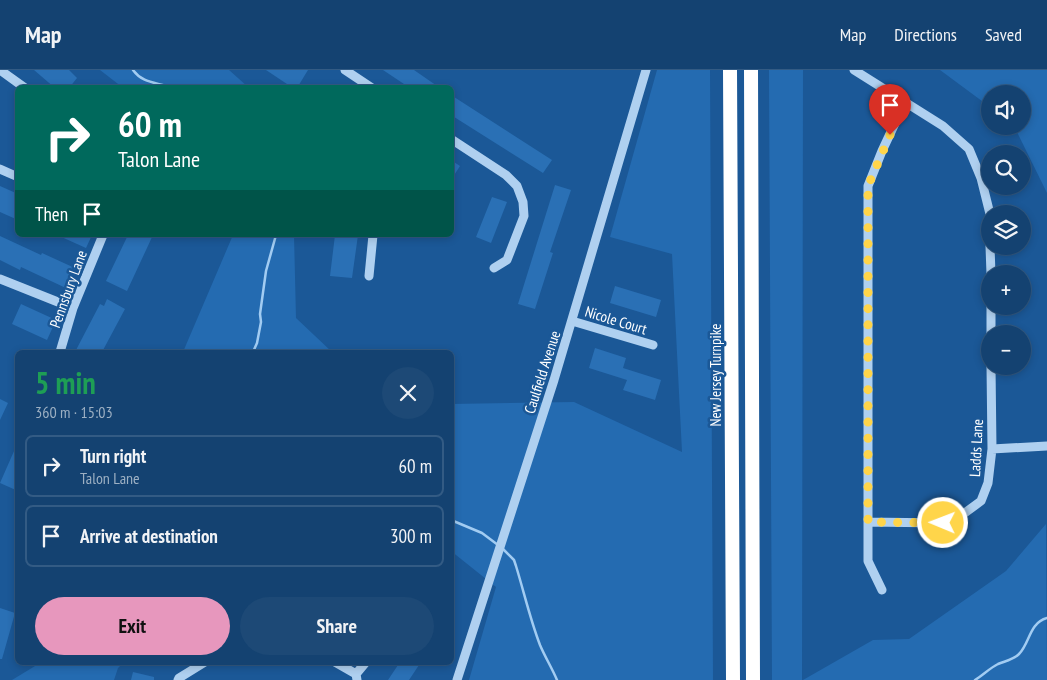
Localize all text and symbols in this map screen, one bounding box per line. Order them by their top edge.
text: Map [25,19,62,50]
text: Map [840,23,866,46]
text: Directions [894,23,957,46]
text: Saved [985,23,1022,46]
pin [869,84,911,135]
map controls [981,85,1031,375]
button: sound [981,85,1031,135]
icon: arrive [876,91,904,119]
text: 60 m [118,101,182,147]
icon: right [35,105,100,170]
text: Talon Lane [118,145,200,173]
button: search [981,145,1031,195]
icon: arrive [78,200,106,228]
text: Then [35,202,68,226]
button: layers [981,205,1031,255]
street label: Pennsbury Lane [45,248,91,330]
button: + [981,265,1031,315]
street label: Nicole Court [583,302,649,338]
street label: New Jersey Turnpike [706,323,725,427]
button: − [981,325,1031,375]
street label: Caulfield Avenue [520,328,564,416]
text: 5 min [35,363,96,402]
button: close [382,367,434,419]
text: 360 m · 15:03 [35,402,113,422]
street label: Ladds Lane [965,419,987,477]
text: Turn right [80,444,146,468]
icon: right [37,452,65,480]
text: 60 m [399,454,432,478]
text: Talon Lane [80,468,140,488]
position arrow [916,496,968,548]
icon: arrive [37,522,65,550]
text: Arrive at destination [80,524,218,548]
text: 300 m [390,524,432,548]
button: Exit [35,597,230,655]
button: Share [240,597,434,655]

